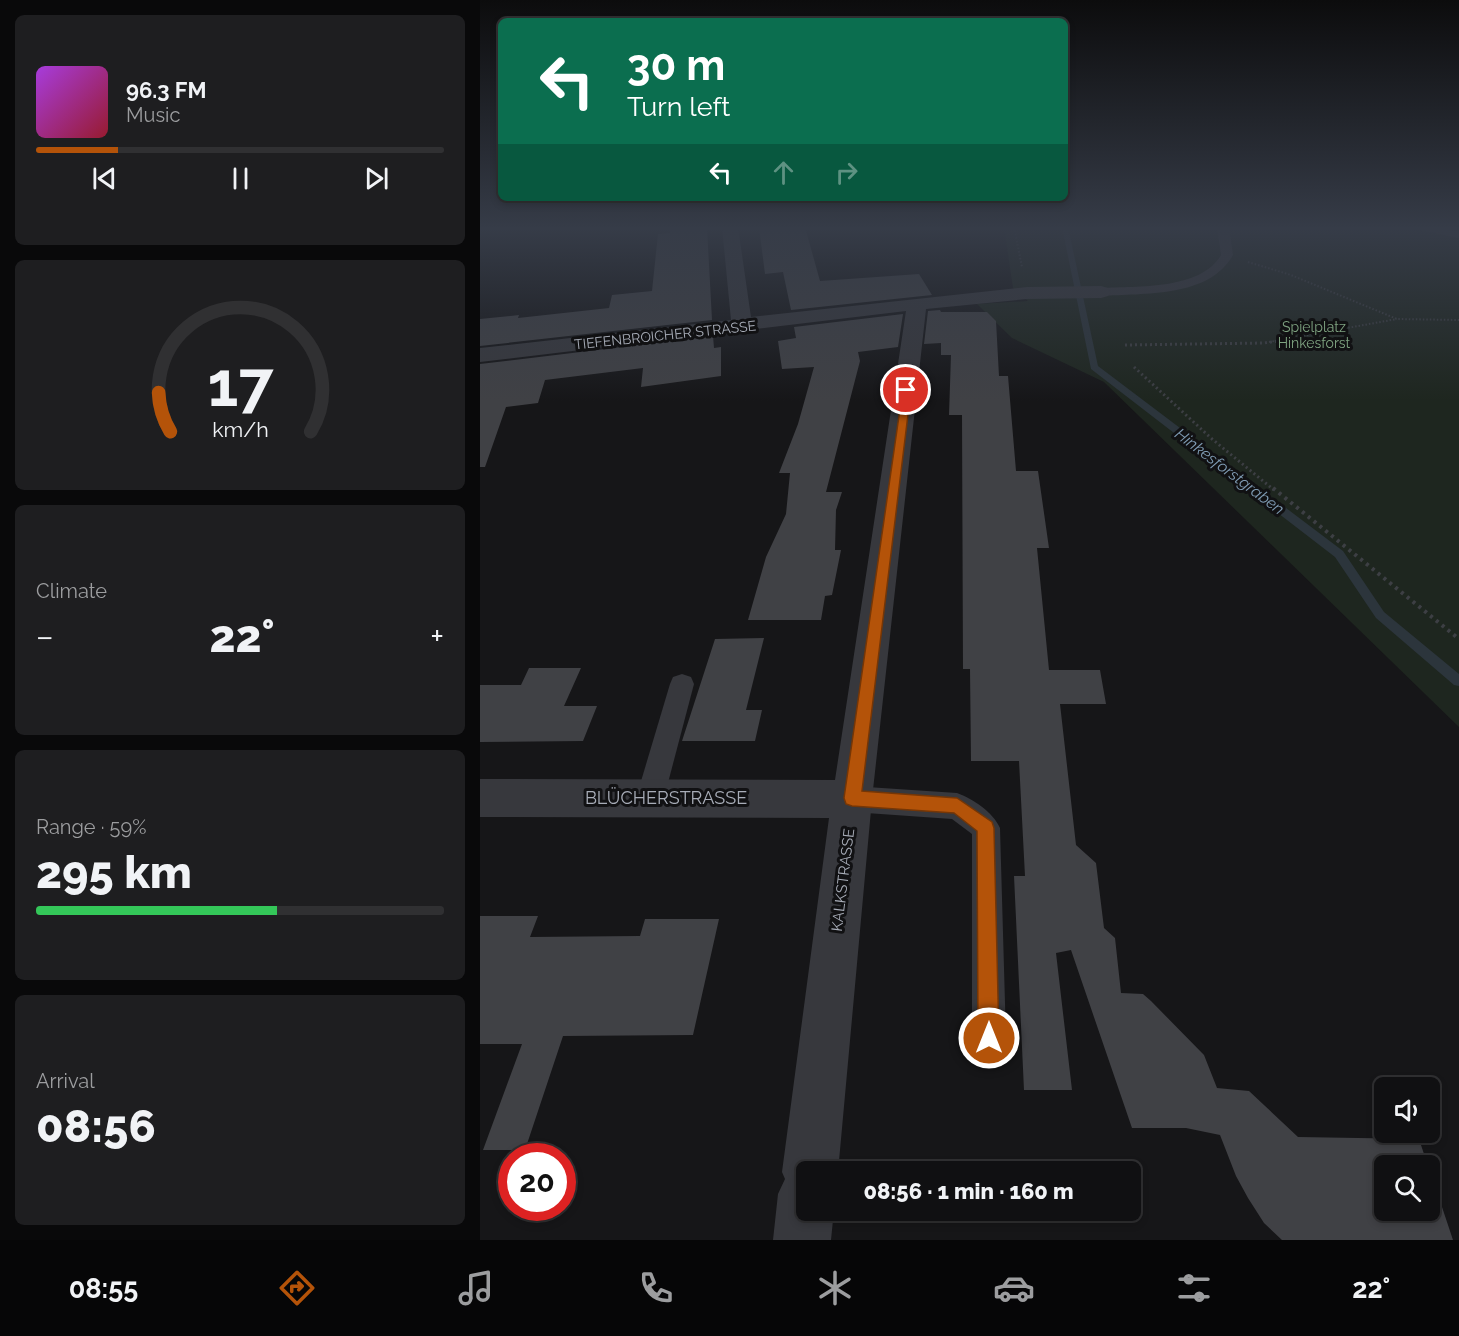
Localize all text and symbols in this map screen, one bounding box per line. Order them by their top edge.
text: 30 m [627,41,725,90]
icon: left [528,42,606,120]
text: 96.3 FM [126,77,206,103]
text: Turn left [627,91,730,122]
text: Music [126,103,180,127]
icon: left [704,156,737,189]
icon: ahead [767,156,800,189]
icon: right [830,156,863,189]
icon: previous [88,162,121,195]
icon: pause [224,162,257,195]
icon: next [360,162,393,195]
street label: TIEFENBROICHER STRASSE [573,317,757,353]
park label: Spielplatz Hinkesforst [1278,319,1351,351]
text: 17 [207,347,274,421]
pin [880,364,931,415]
icon: arrive [889,373,922,406]
text: km/h [212,417,268,442]
water label: Hinkesforstgraben [1171,424,1288,519]
text: Climate [36,579,107,603]
text: 22° [209,610,275,663]
text: − [36,617,54,656]
text: + [430,617,444,656]
street label: BLÜCHERSTRASSE [585,787,747,808]
text: Range · 59% [36,815,146,839]
street label: KALKSTRASSE [828,828,858,932]
text: 295 km [36,846,192,899]
position arrow [957,1006,1021,1070]
text: Arrival [36,1069,95,1093]
map controls [1374,1077,1440,1221]
button: sound [1374,1077,1440,1143]
text: 08:56 [36,1100,156,1153]
speed limit sign: 20 [498,1143,576,1221]
button: search [1374,1155,1440,1221]
text: 08:56 · 1 min · 160 m [863,1178,1074,1204]
icon: directions [276,1267,318,1309]
icon: music [455,1267,497,1309]
icon: phone [635,1267,677,1309]
icon: climate [814,1267,856,1309]
icon: car [993,1267,1035,1309]
icon: filters [1173,1267,1215,1309]
text: 08:55 [69,1273,138,1304]
text: 22° [1352,1273,1390,1304]

